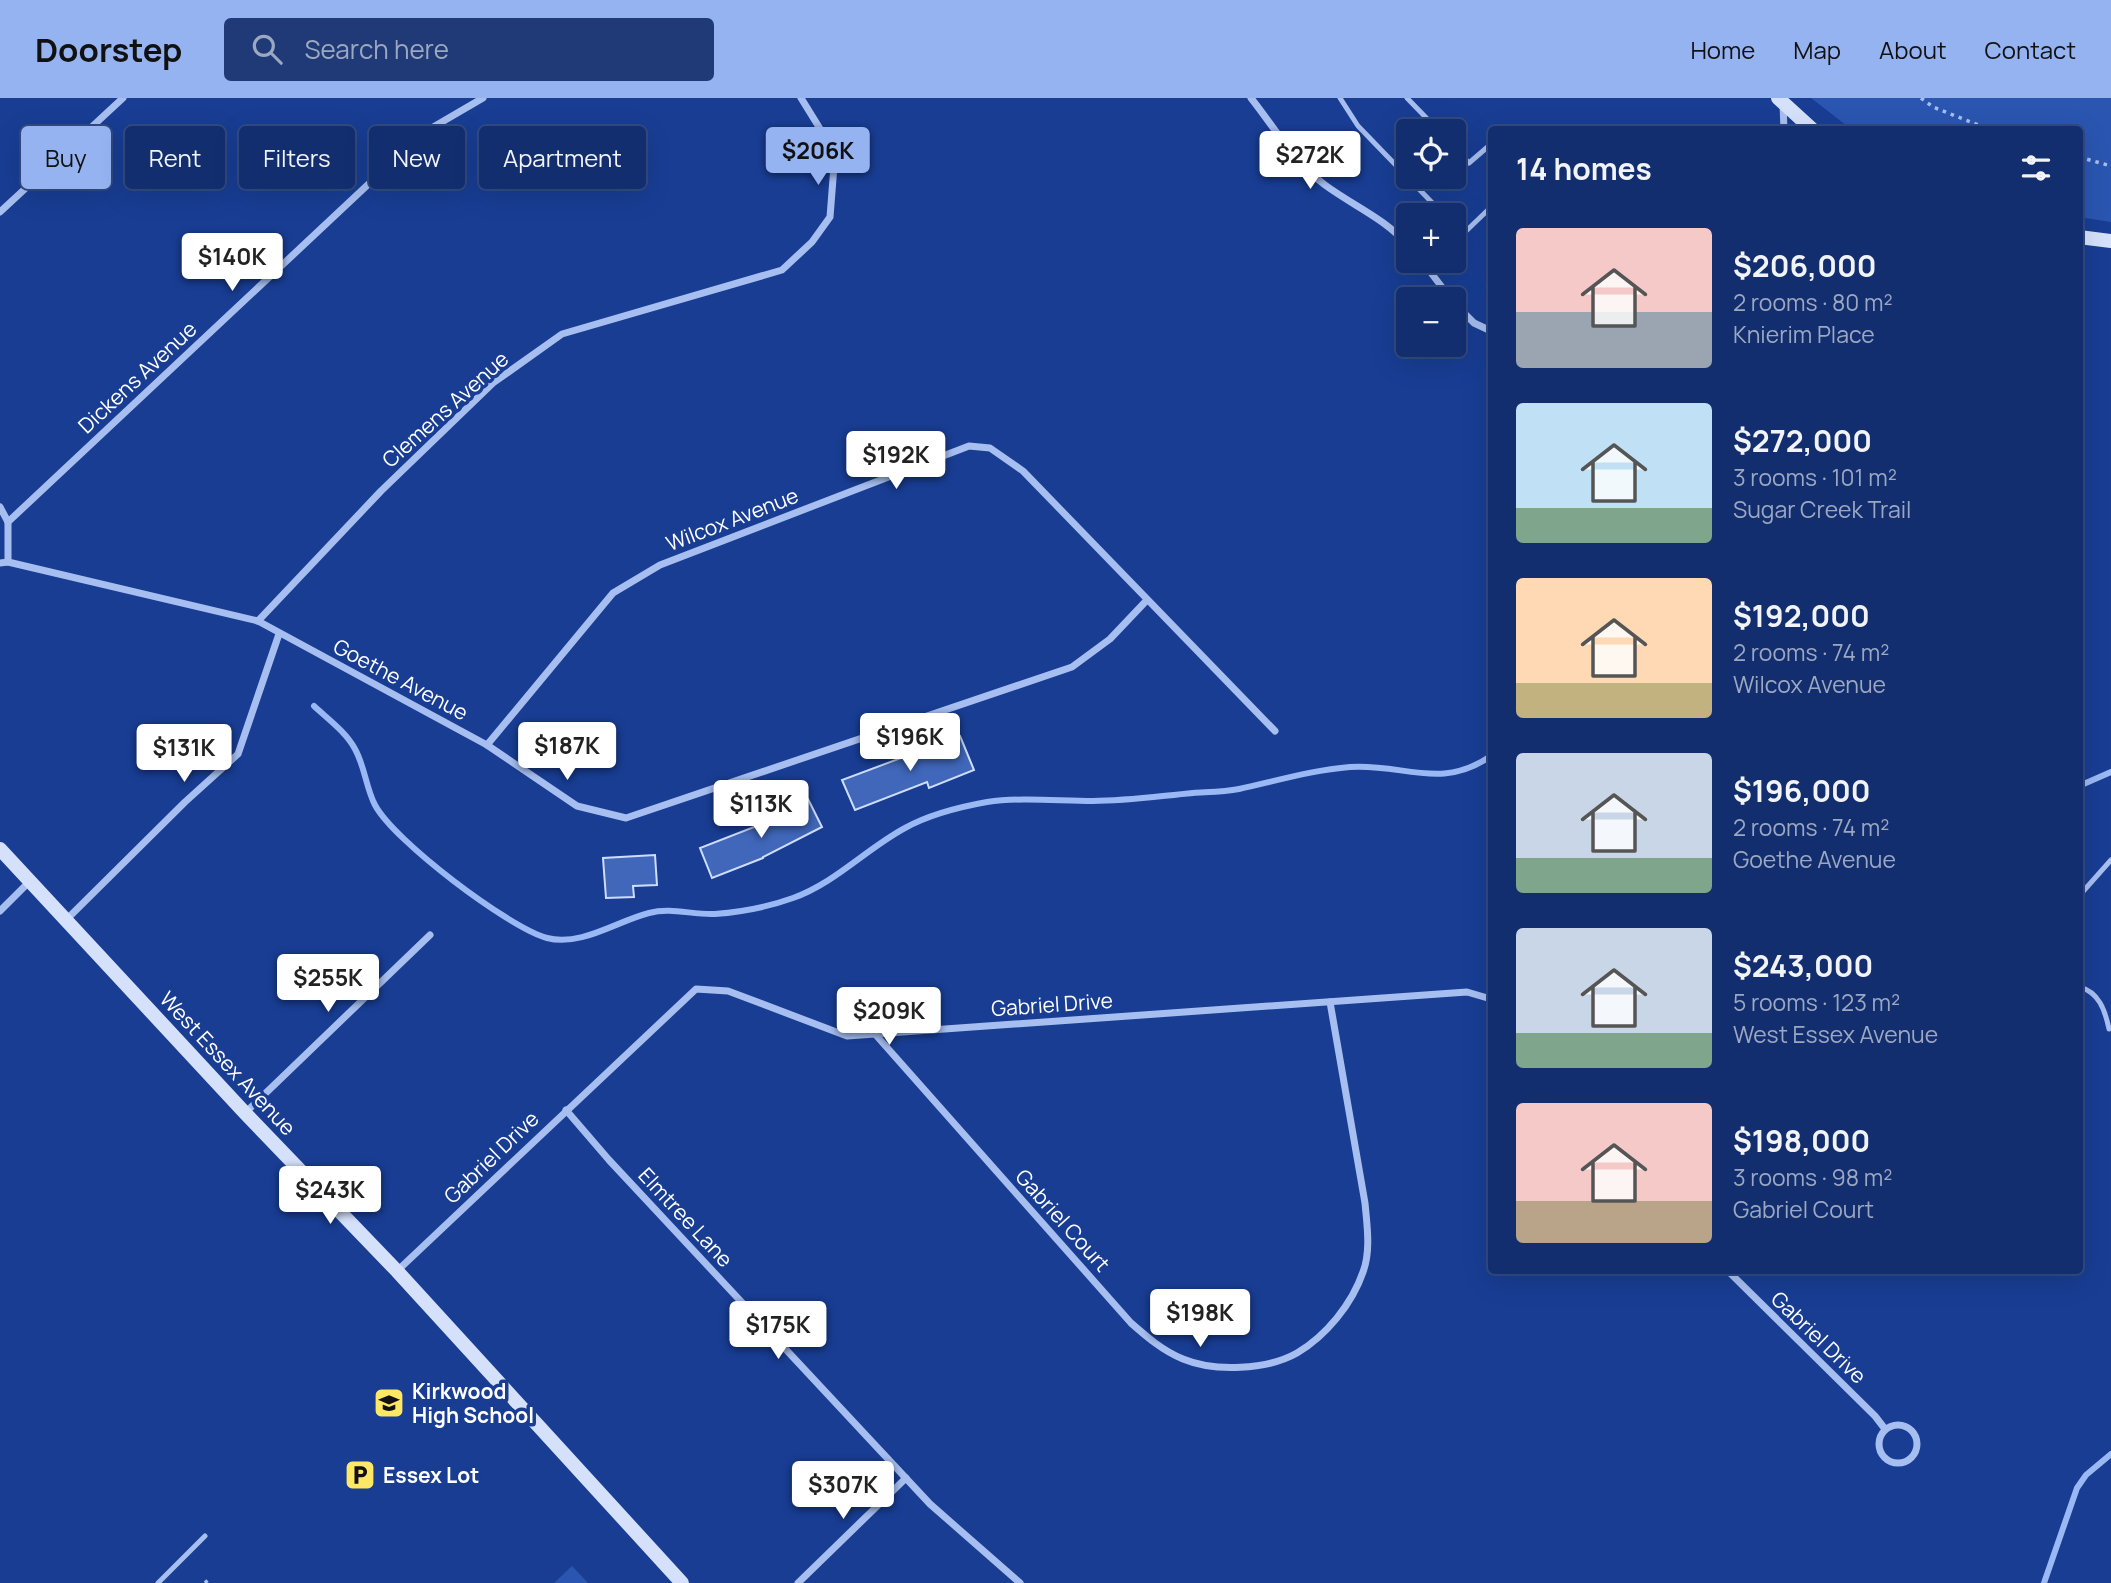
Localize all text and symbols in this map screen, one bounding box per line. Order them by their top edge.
search box [224,18,714,81]
text: Doorstep [35,27,182,72]
icon: search [248,30,286,68]
text: Search here [304,31,449,67]
text: Home [1690,33,1755,66]
text: Map [1793,33,1841,66]
text: About [1879,33,1947,66]
text: Contact [1985,33,2076,66]
map controls [1396,119,1466,357]
button: locate [1396,119,1466,189]
chip: Buy [21,126,111,189]
chip: Rent [125,126,225,189]
chip: Filters [239,126,355,189]
chip: New [369,126,465,189]
chip: Apartment [479,126,646,189]
pin: $206K [769,127,867,187]
pin: $272K [1261,132,1359,191]
text: $206K [782,134,854,166]
text: $272K [1276,138,1345,170]
text: 14 homes [1516,148,1652,189]
icon: filters [2017,149,2055,187]
button: + [1396,203,1466,273]
pin: $140K [183,234,281,293]
text: $140K [198,240,266,272]
text: $206,000 [1733,245,1876,286]
icon: home [1572,256,1656,340]
text: 2 rooms · 80 m² [1733,286,1893,318]
button: − [1396,287,1466,357]
street label: Dickens Avenue [72,315,202,439]
text: Knierim Place [1733,318,1875,350]
street label: Clemens Avenue [376,345,514,473]
text: $272,000 [1733,420,1872,461]
icon: home [1572,431,1656,515]
pin: $192K [847,432,945,491]
text: $192K [862,438,930,470]
text: 3 rooms · 101 m² [1733,461,1897,493]
street label: Wilcox Avenue [662,481,802,557]
text: Sugar Creek Trail [1733,493,1911,525]
text: $192,000 [1733,595,1870,636]
icon: home [1572,606,1656,690]
street label: Goethe Avenue [329,632,473,726]
text: 2 rooms · 74 m² [1733,636,1889,668]
text: Wilcox Avenue [1733,668,1886,700]
pin: $196K [861,714,959,773]
text: $196K [876,720,944,752]
pin: $187K [518,722,616,782]
pin: $131K [135,724,233,784]
text: $187K [534,729,600,761]
text: $131K [153,731,215,763]
text: $196,000 [1733,770,1871,811]
pin: $113K [712,780,810,840]
icon: home [1572,781,1656,865]
text: $113K [730,787,792,819]
text: 2 rooms · 74 m² [1733,811,1889,843]
text: Goethe Avenue [1733,843,1896,875]
text: $243,000 [1733,945,1873,986]
pin: $255K [279,954,377,1014]
icon: home [1572,956,1656,1040]
text: $255K [293,961,363,993]
street label: West Essex Avenue [154,985,302,1141]
street label: Gabriel Drive [990,986,1114,1022]
text: 5 rooms · 123 m² [1733,986,1900,1018]
pin: $209K [840,988,938,1047]
text: $209K [853,994,925,1026]
text: West Essex Avenue [1733,1018,1938,1050]
street label: Gabriel Drive [437,1105,545,1209]
text: $198,000 [1733,1120,1870,1161]
icon: home [1572,1131,1656,1215]
street label: Elmtree Lane [633,1161,739,1273]
text: 3 rooms · 98 m² [1733,1161,1893,1193]
street label: Gabriel Court [1010,1163,1116,1277]
pin: $243K [281,1166,379,1226]
text: $243K [295,1173,365,1205]
text: Gabriel Court [1733,1193,1874,1225]
street label: Gabriel Drive [1765,1285,1873,1389]
pin: $198K [1151,1290,1249,1349]
text: $198K [1166,1296,1234,1328]
pin: $175K [729,1302,827,1361]
text: $175K [745,1308,811,1340]
place label: Kirkwood High School [412,1377,534,1429]
school or university icon: Kirkwood High School [372,1386,406,1420]
parking icon: Essex Lot [343,1458,377,1492]
place label: Essex Lot [383,1461,479,1489]
pin: $307K [794,1462,892,1521]
text: $307K [808,1468,878,1500]

